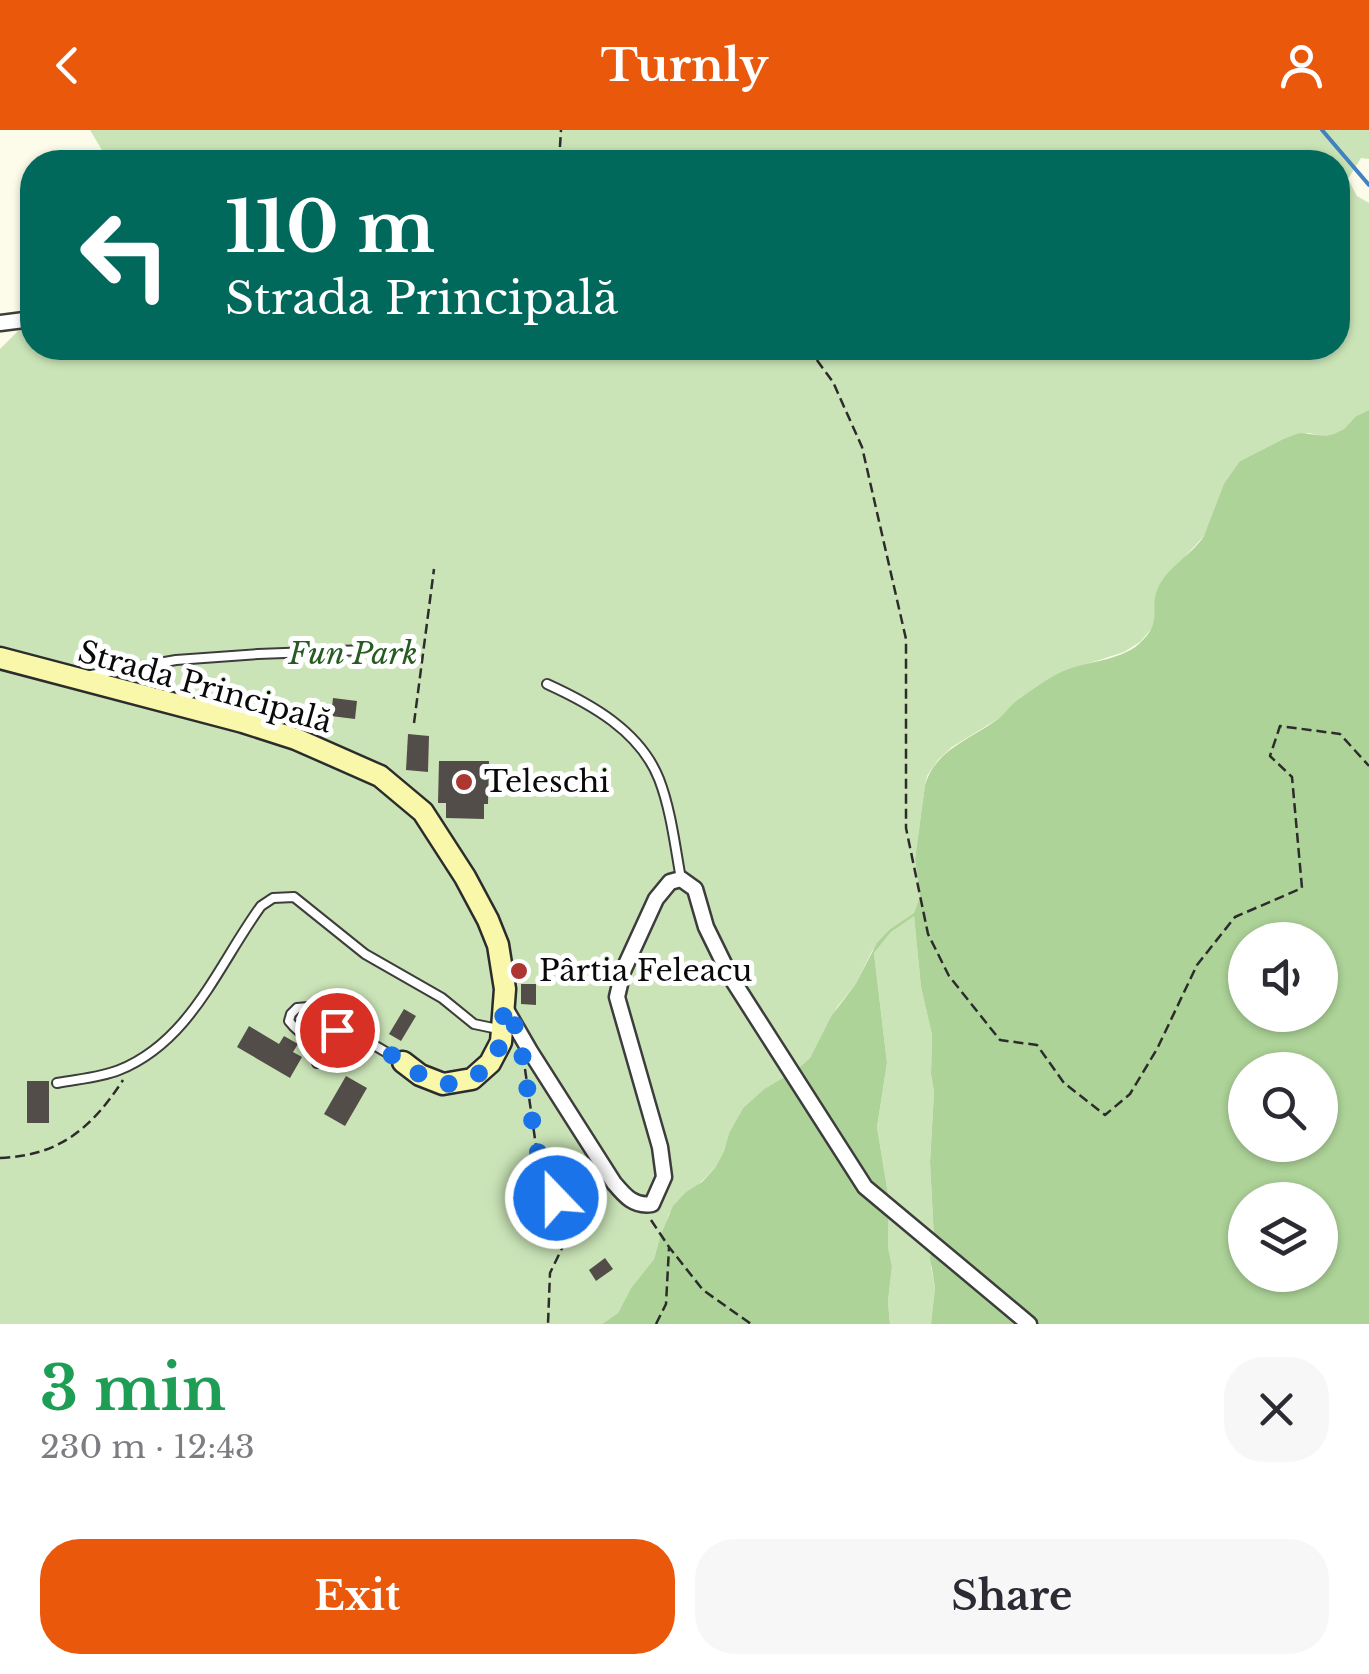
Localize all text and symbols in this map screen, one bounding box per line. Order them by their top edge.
text: Turnly [601,37,768,93]
icon: back [40,38,95,93]
icon: person [1274,38,1329,93]
text: 110 m [225,184,435,271]
icon: left [60,190,190,320]
text: Strada Principală [225,270,618,326]
street label: Strada Principală [74,633,337,741]
park label: Fun Park [287,635,418,672]
place label: Teleschi [484,763,610,800]
marker: Teleschi [453,771,475,793]
map controls [1228,922,1338,1292]
button: sound [1228,922,1338,1032]
place label: Pârtia Feleacu [539,952,752,989]
marker: Pârtia Feleacu [508,960,530,982]
pin [295,988,380,1073]
icon: arrive [310,1003,365,1058]
button: search [1228,1052,1338,1162]
position arrow [504,1146,608,1250]
button: layers [1228,1182,1338,1292]
text: 3 min [40,1352,226,1426]
button: close [1224,1357,1329,1462]
text: 230 m · 12:43 [40,1427,255,1467]
button: Exit [40,1539,675,1654]
button: Share [695,1539,1329,1654]

